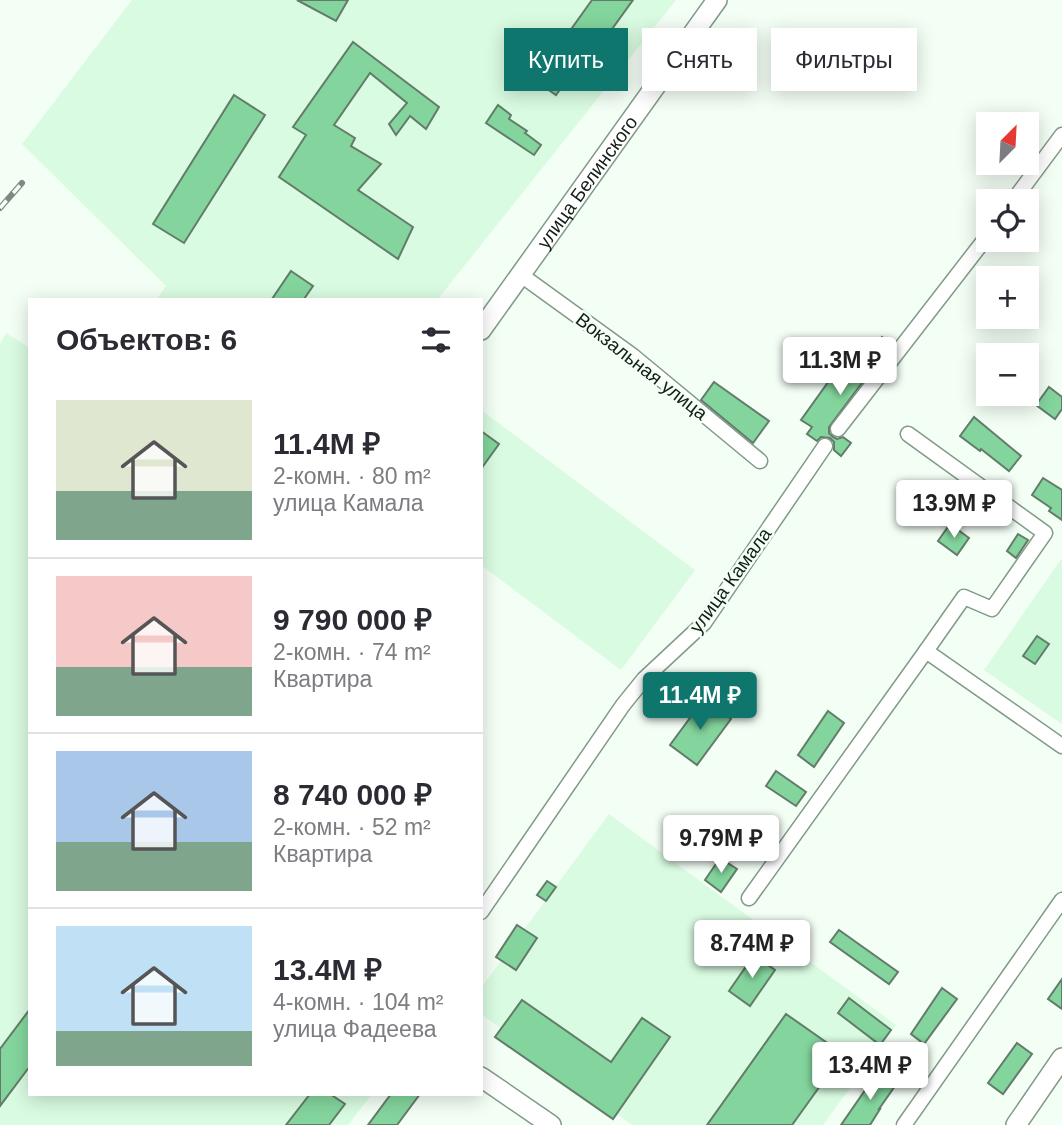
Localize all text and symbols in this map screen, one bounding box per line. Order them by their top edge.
chip: Купить [504,28,628,91]
chip: Снять [642,28,757,91]
chip: Фильтры [771,28,917,91]
street label: улица Белинского [533,112,642,253]
north arrow [976,112,1040,175]
map controls [976,112,1039,406]
button: locate [976,189,1039,252]
button: + [976,266,1039,329]
street label: Вокзальная улица [572,309,712,424]
icon: filters [417,321,455,359]
text: Объектов: 6 [56,323,237,356]
pin: 11.3M ₽ [775,338,905,397]
button: − [976,343,1039,406]
text: 11.3M ₽ [799,347,881,373]
text: 11.4M ₽ [273,427,381,460]
icon: home [112,428,196,512]
text: 2-комн. · 80 m² [273,463,431,489]
pin: 13.9M ₽ [889,480,1019,540]
text: улица Камала [273,490,424,516]
text: 13.9M ₽ [912,490,996,516]
street label: улица Камала [685,523,776,637]
text: 9 790 000 ₽ [273,603,432,636]
icon: home [112,604,196,688]
text: 2-комн. · 74 m² [273,639,431,665]
text: Квартира [273,666,372,692]
pin: 11.4M ₽ [635,672,765,732]
text: 11.4M ₽ [659,682,741,708]
text: 8 740 000 ₽ [273,778,432,811]
icon: home [112,779,196,863]
text: 2-комн. · 52 m² [273,814,431,840]
pin: 9.79M ₽ [656,816,786,875]
text: 9.79M ₽ [679,825,763,851]
text: Квартира [273,841,372,867]
pin: 8.74M ₽ [687,920,817,980]
text: 8.74M ₽ [710,930,794,956]
text: 13.4M ₽ [273,953,382,986]
icon: home [112,954,196,1038]
text: 4-комн. · 104 m² [273,989,444,1015]
text: улица Фадеева [273,1016,437,1042]
pin: 13.4M ₽ [805,1042,935,1102]
text: 13.4M ₽ [828,1052,912,1078]

